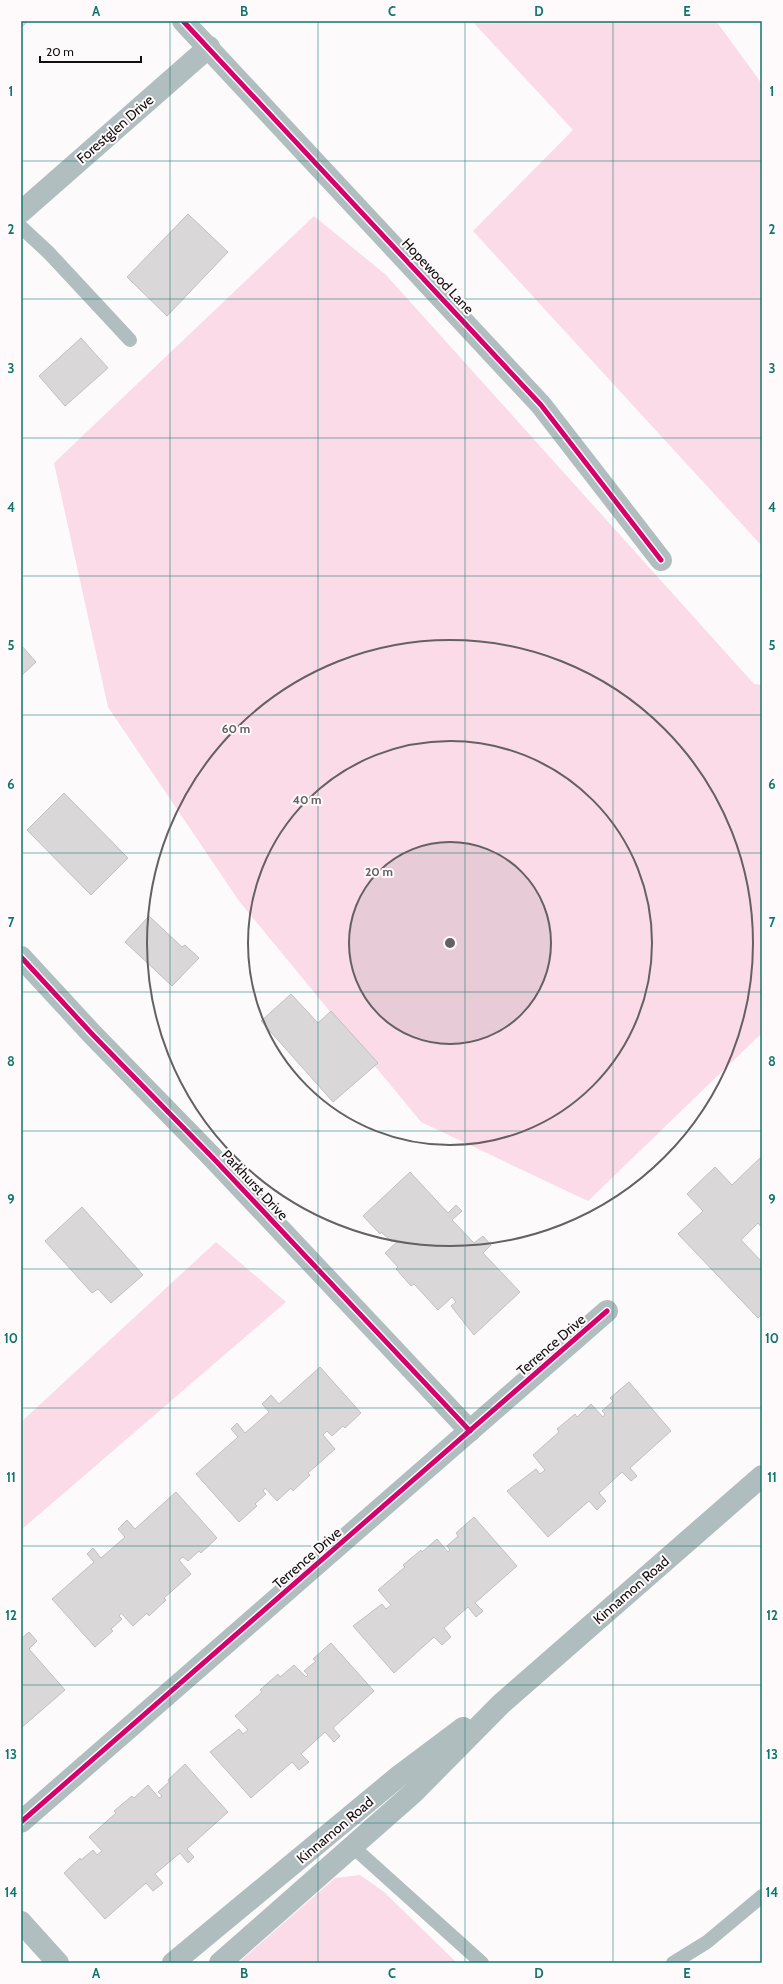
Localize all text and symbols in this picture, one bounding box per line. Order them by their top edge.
text: A [92,3,101,19]
text: B [240,3,248,19]
text: C [388,3,396,19]
text: D [534,3,544,19]
text: E [683,3,691,19]
scale bar [40,38,141,64]
text: 20 m [46,44,74,59]
text: 1 [9,83,13,99]
text: 1 [770,83,774,99]
street label: Forestglen Drive [73,91,157,167]
text: 2 [8,221,15,237]
text: 2 [769,221,776,237]
street label: Hopewood Lane [398,234,478,318]
text: 3 [7,360,15,376]
text: 3 [768,360,776,376]
text: 4 [7,499,15,515]
text: 4 [768,499,776,515]
text: 5 [8,637,15,653]
text: 5 [769,637,776,653]
text: 60 m [222,721,250,736]
text: 6 [7,776,15,792]
text: 6 [768,776,776,792]
text: 40 m [292,792,322,807]
text: 20 m [365,864,393,879]
text: 7 [8,914,15,930]
text: 7 [769,914,776,930]
centre of rings [443,936,457,950]
text: 8 [7,1053,15,1069]
text: 8 [768,1053,776,1069]
street label: Parkhurst Drive [218,1146,292,1224]
text: 9 [7,1191,15,1207]
text: 9 [768,1191,776,1207]
street label: Terrence Drive [513,1310,589,1380]
text: 10 [4,1330,18,1346]
text: 10 [765,1330,779,1346]
text: 11 [6,1469,16,1485]
text: 11 [767,1469,777,1485]
street label: Terrence Drive [269,1523,345,1593]
street label: Kinnamon Road [589,1552,673,1628]
text: 12 [5,1607,17,1623]
text: 12 [766,1607,778,1623]
text: 13 [5,1746,17,1762]
text: 13 [766,1746,778,1762]
street label: Kinnamon Road [293,1793,377,1867]
text: 14 [5,1884,17,1900]
text: 14 [766,1884,778,1900]
text: A [92,1965,101,1981]
text: B [240,1965,248,1981]
text: C [388,1965,396,1981]
text: D [534,1965,544,1981]
text: E [683,1965,691,1981]

